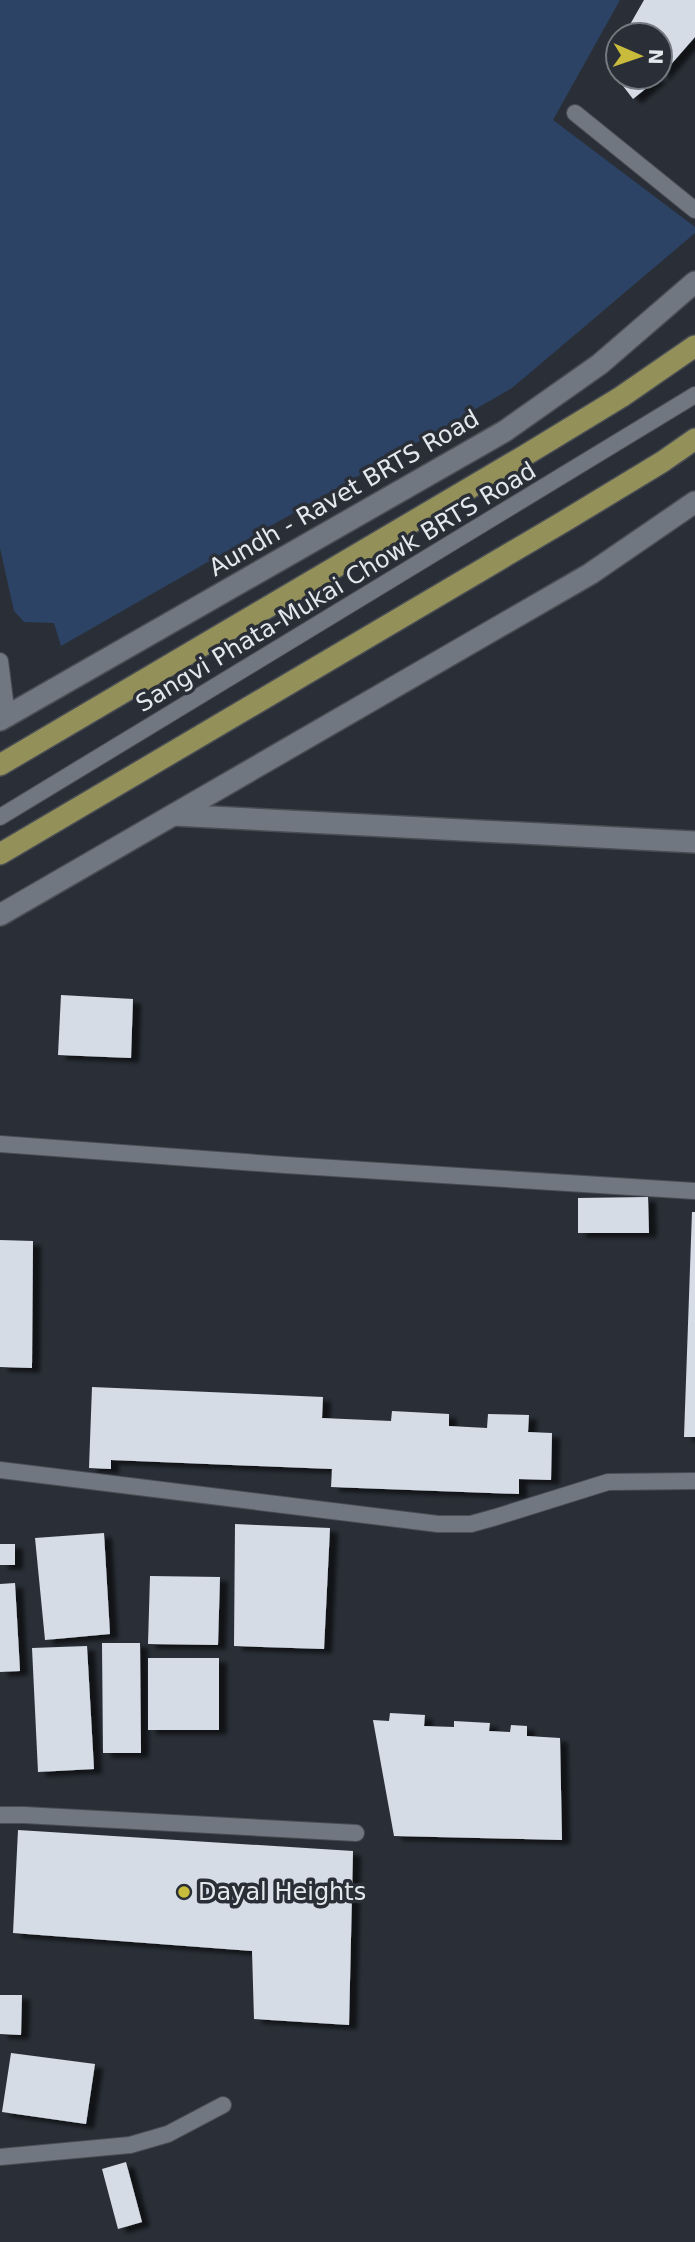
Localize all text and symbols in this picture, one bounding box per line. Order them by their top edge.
north arrow [604,21,674,91]
text: N [645,48,667,65]
street label: Aundh - Ravet BRTS Road [204,404,484,582]
street label: Sangvi Phata-Mukai Chowk BRTS Road [131,456,541,718]
place label: Dayal Heights [198,1878,366,1906]
marker: Dayal Heights [176,1884,192,1900]

